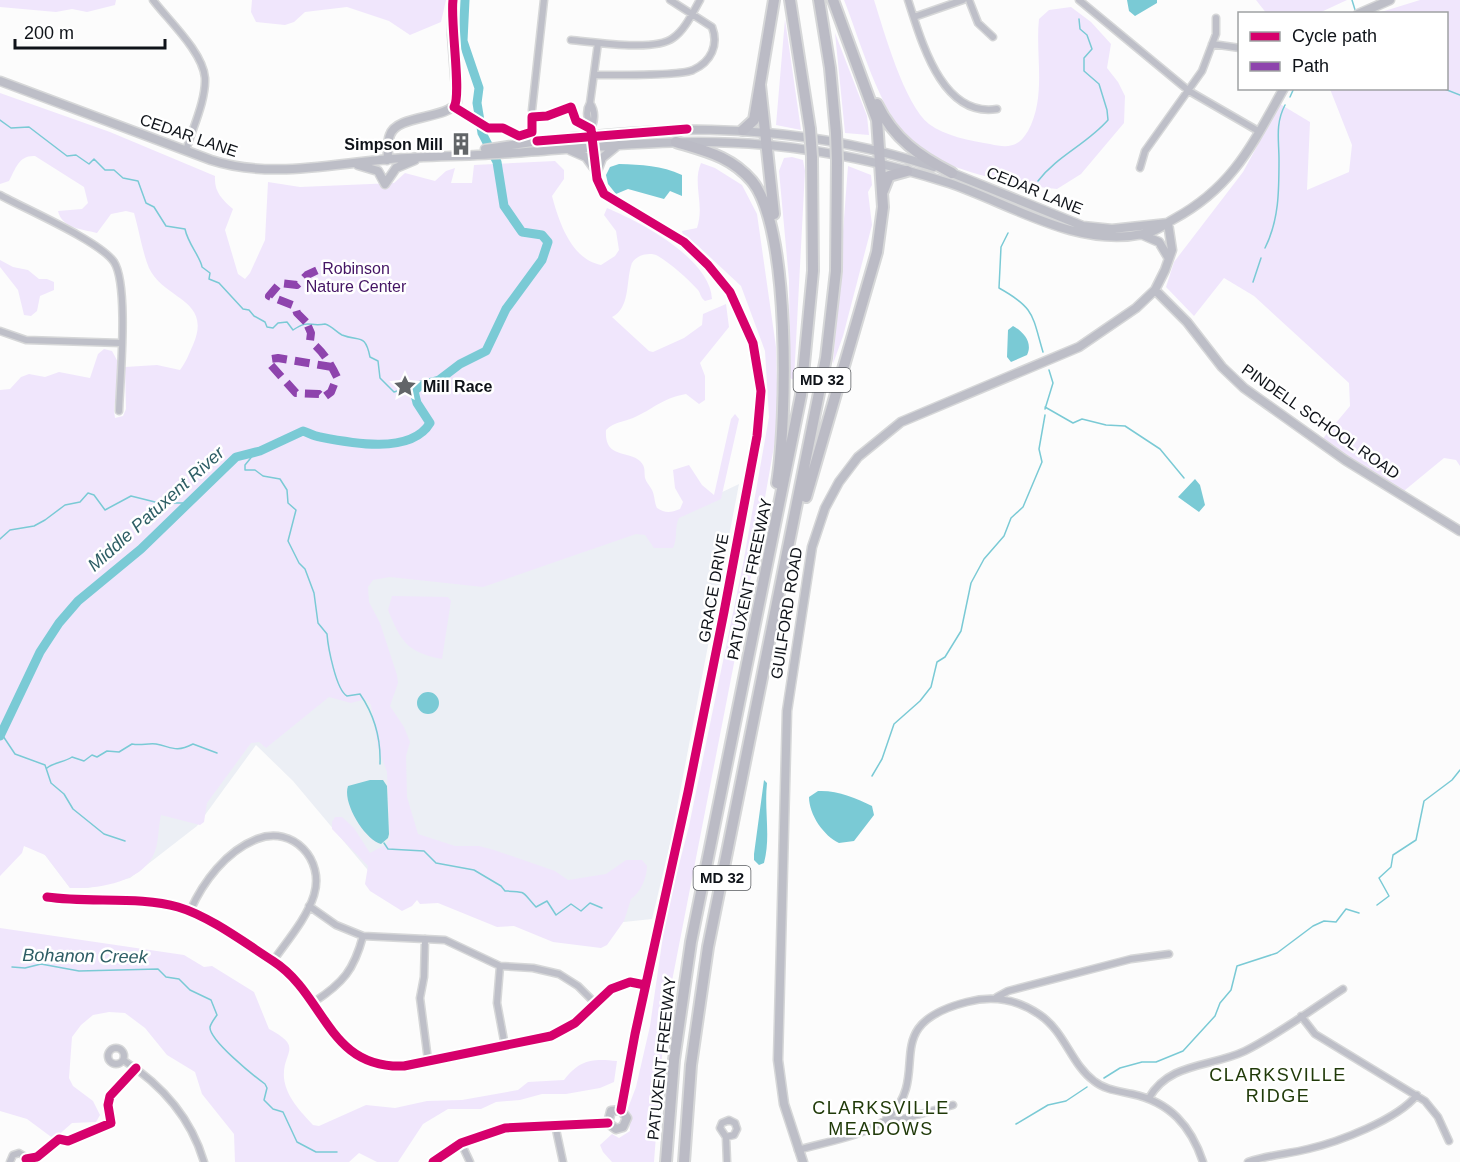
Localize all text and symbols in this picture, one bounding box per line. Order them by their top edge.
scale bar [15,12,165,50]
legend [1238,12,1448,90]
text: 200 m [24,23,74,43]
text: Cycle path [1292,26,1377,46]
text: Path [1292,56,1329,76]
street label: CEDAR LANE [138,111,240,160]
building icon: Simpson Mill [448,131,474,157]
place label: Simpson Mill [344,136,443,153]
street label: CEDAR LANE [984,163,1085,217]
park label: Robinson Nature Center [306,260,407,295]
street label: PINDELL SCHOOL ROAD [1239,360,1403,482]
road number: MD 32 [794,368,850,392]
place icon: Mill Race [392,373,418,399]
place label: Mill Race [423,378,492,395]
water label: Middle Patuxent River [84,442,229,575]
street label: PATUXENT FREEWAY [724,497,775,661]
street label: GRACE DRIVE [696,532,731,644]
street label: GUILFORD ROAD [768,546,805,680]
road number: MD 32 [694,866,750,890]
water label: Bohanon Creek [22,945,149,967]
street label: PATUXENT FREEWAY [644,975,679,1141]
district label: CLARKSVILLE RIDGE [1209,1065,1347,1106]
district label: CLARKSVILLE MEADOWS [812,1098,950,1139]

